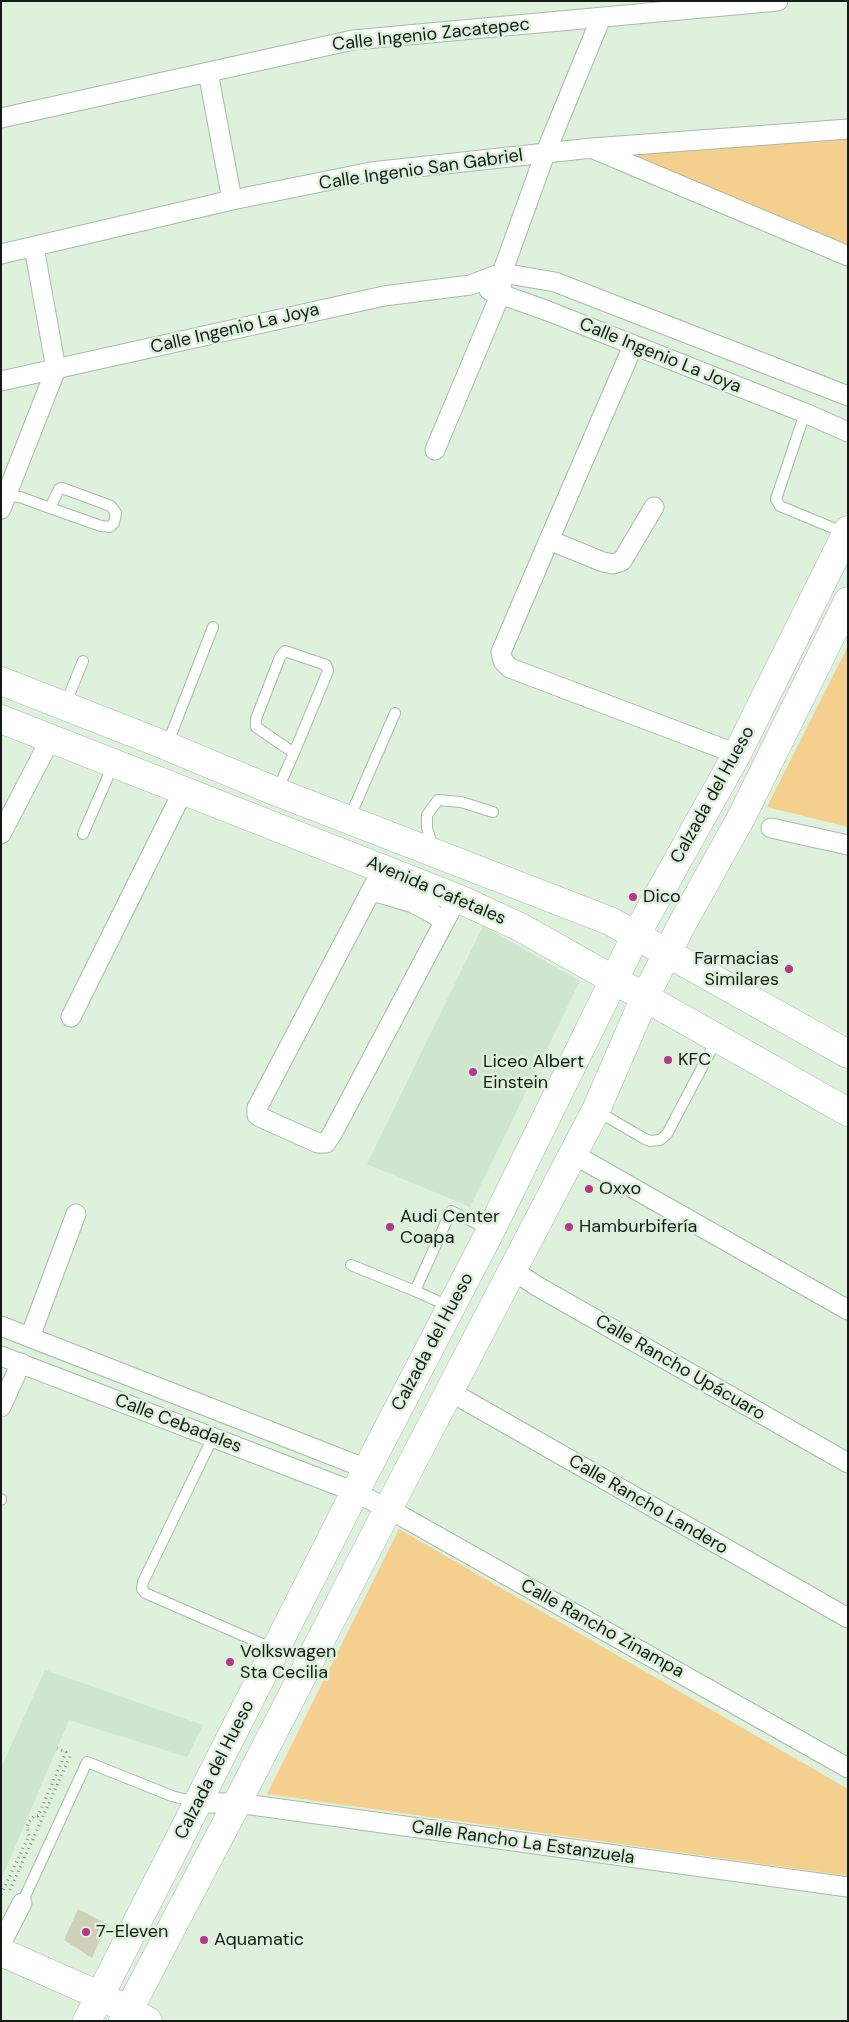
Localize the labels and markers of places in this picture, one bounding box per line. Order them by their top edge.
place label: Dico [643,886,681,908]
marker: Dico [627,891,639,903]
place label: Farmacias Similares [694,948,779,991]
marker: Farmacias Similares [783,963,795,975]
place label: KFC [678,1049,711,1071]
place label: Liceo Albert Einstein [483,1051,584,1094]
marker: KFC [662,1054,674,1066]
marker: Liceo Albert Einstein [467,1066,479,1078]
place label: Oxxo [599,1178,641,1200]
marker: Oxxo [583,1183,595,1195]
place label: Audi Center Coapa [400,1206,500,1248]
place label: Hamburbifería [579,1216,697,1238]
marker: Audi Center Coapa [384,1221,396,1233]
marker: Hamburbifería [563,1221,575,1233]
place label: Volkswagen Sta Cecilia [240,1641,336,1684]
marker: Volkswagen Sta Cecilia [224,1656,236,1668]
place label: 7-Eleven [96,1921,168,1943]
marker: 7-Eleven [80,1926,92,1938]
place label: Aquamatic [214,1929,304,1951]
marker: Aquamatic [198,1934,210,1946]

